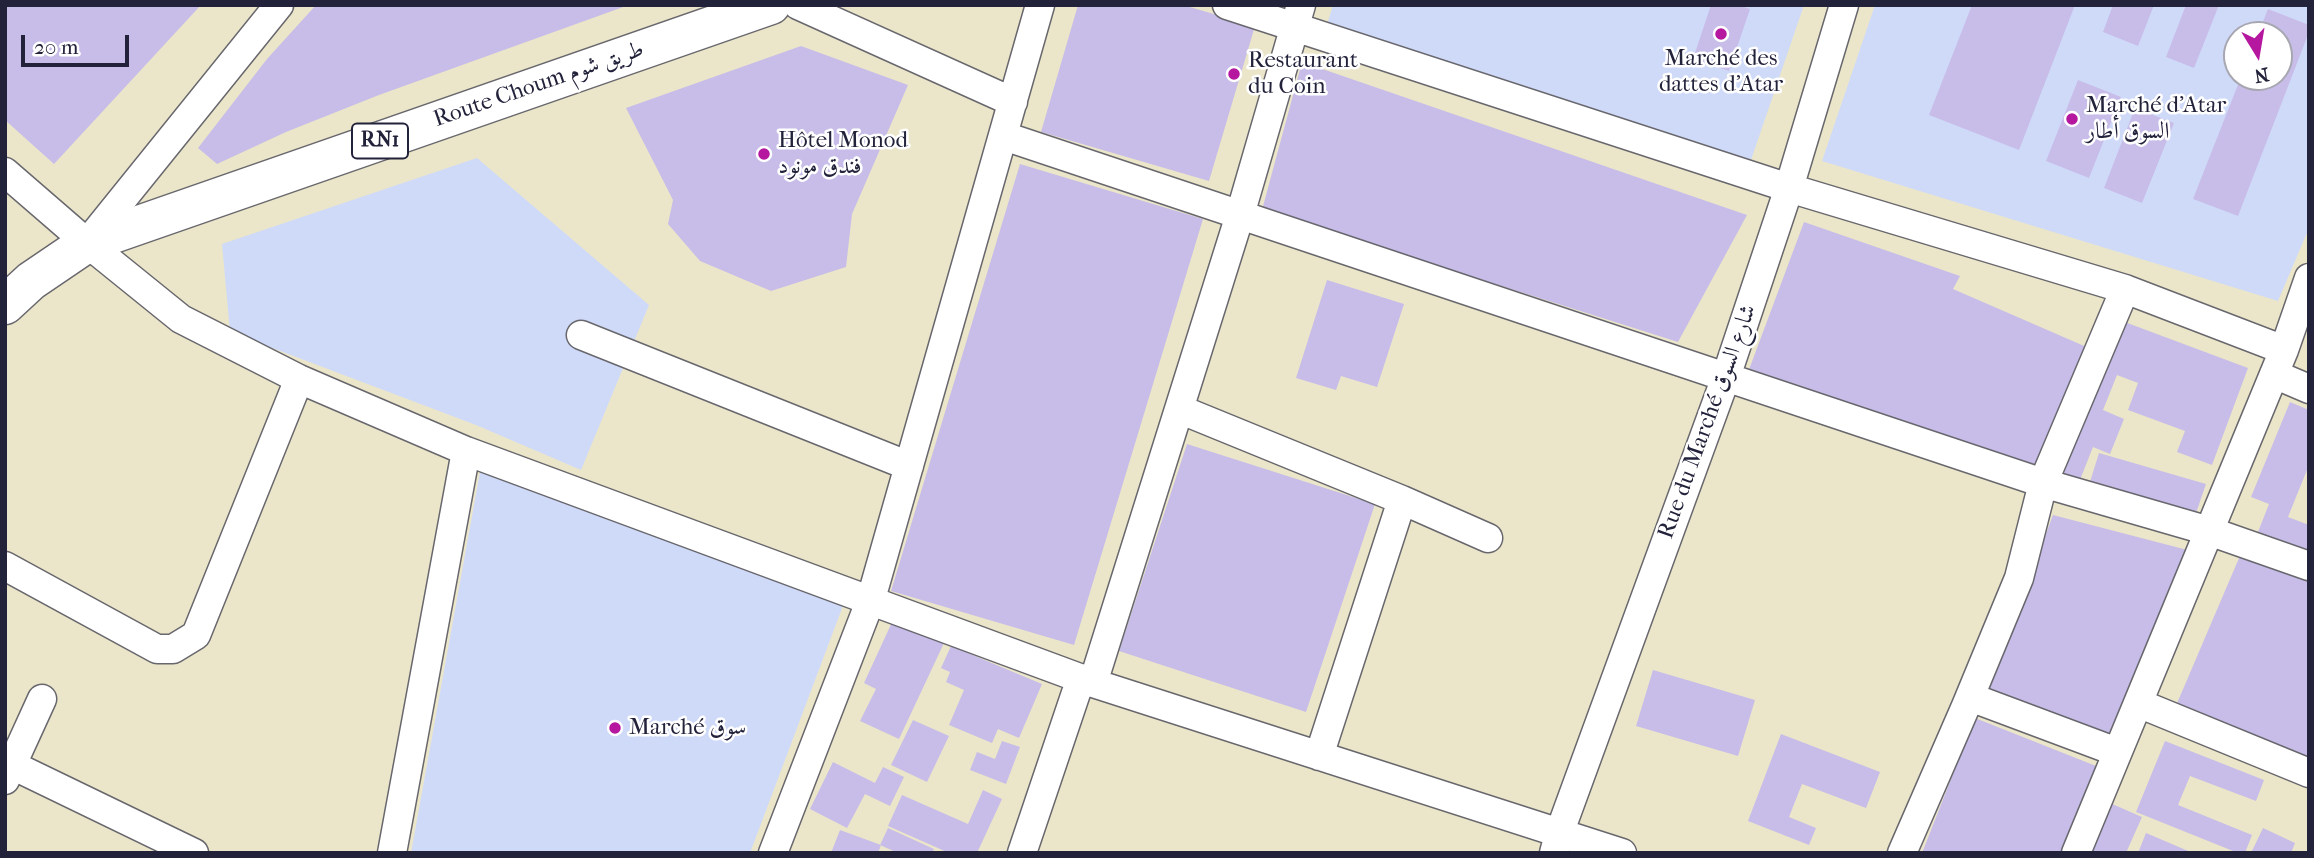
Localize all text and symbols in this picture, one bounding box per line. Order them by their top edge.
scale bar [24,21,133,65]
north arrow [2223,21,2293,91]
marker: Marché des dattes d'Atar [1713,26,1729,42]
text: 20 m [34,35,78,59]
street label: Route Choum طريق شوم [430,36,648,134]
place label: Marché des dattes d'Atar [1659,45,1783,99]
place label: Restaurant du Coin [1248,47,1358,101]
text: N [2252,62,2271,87]
marker: Restaurant du Coin [1226,66,1242,82]
place label: Marché d'Atar السوق أطار [2086,92,2226,146]
marker: Marché d'Atar السوق أطار [2064,111,2080,127]
road number: RN1 [352,124,408,158]
place label: Hôtel Monod فندق مونود [778,127,908,181]
marker: Hôtel Monod فندق مونود [756,146,772,162]
street label: Rue du Marché شارع السوق [1653,301,1763,543]
place label: Marché سوق [629,714,746,742]
marker: Marché سوق [607,720,623,736]

